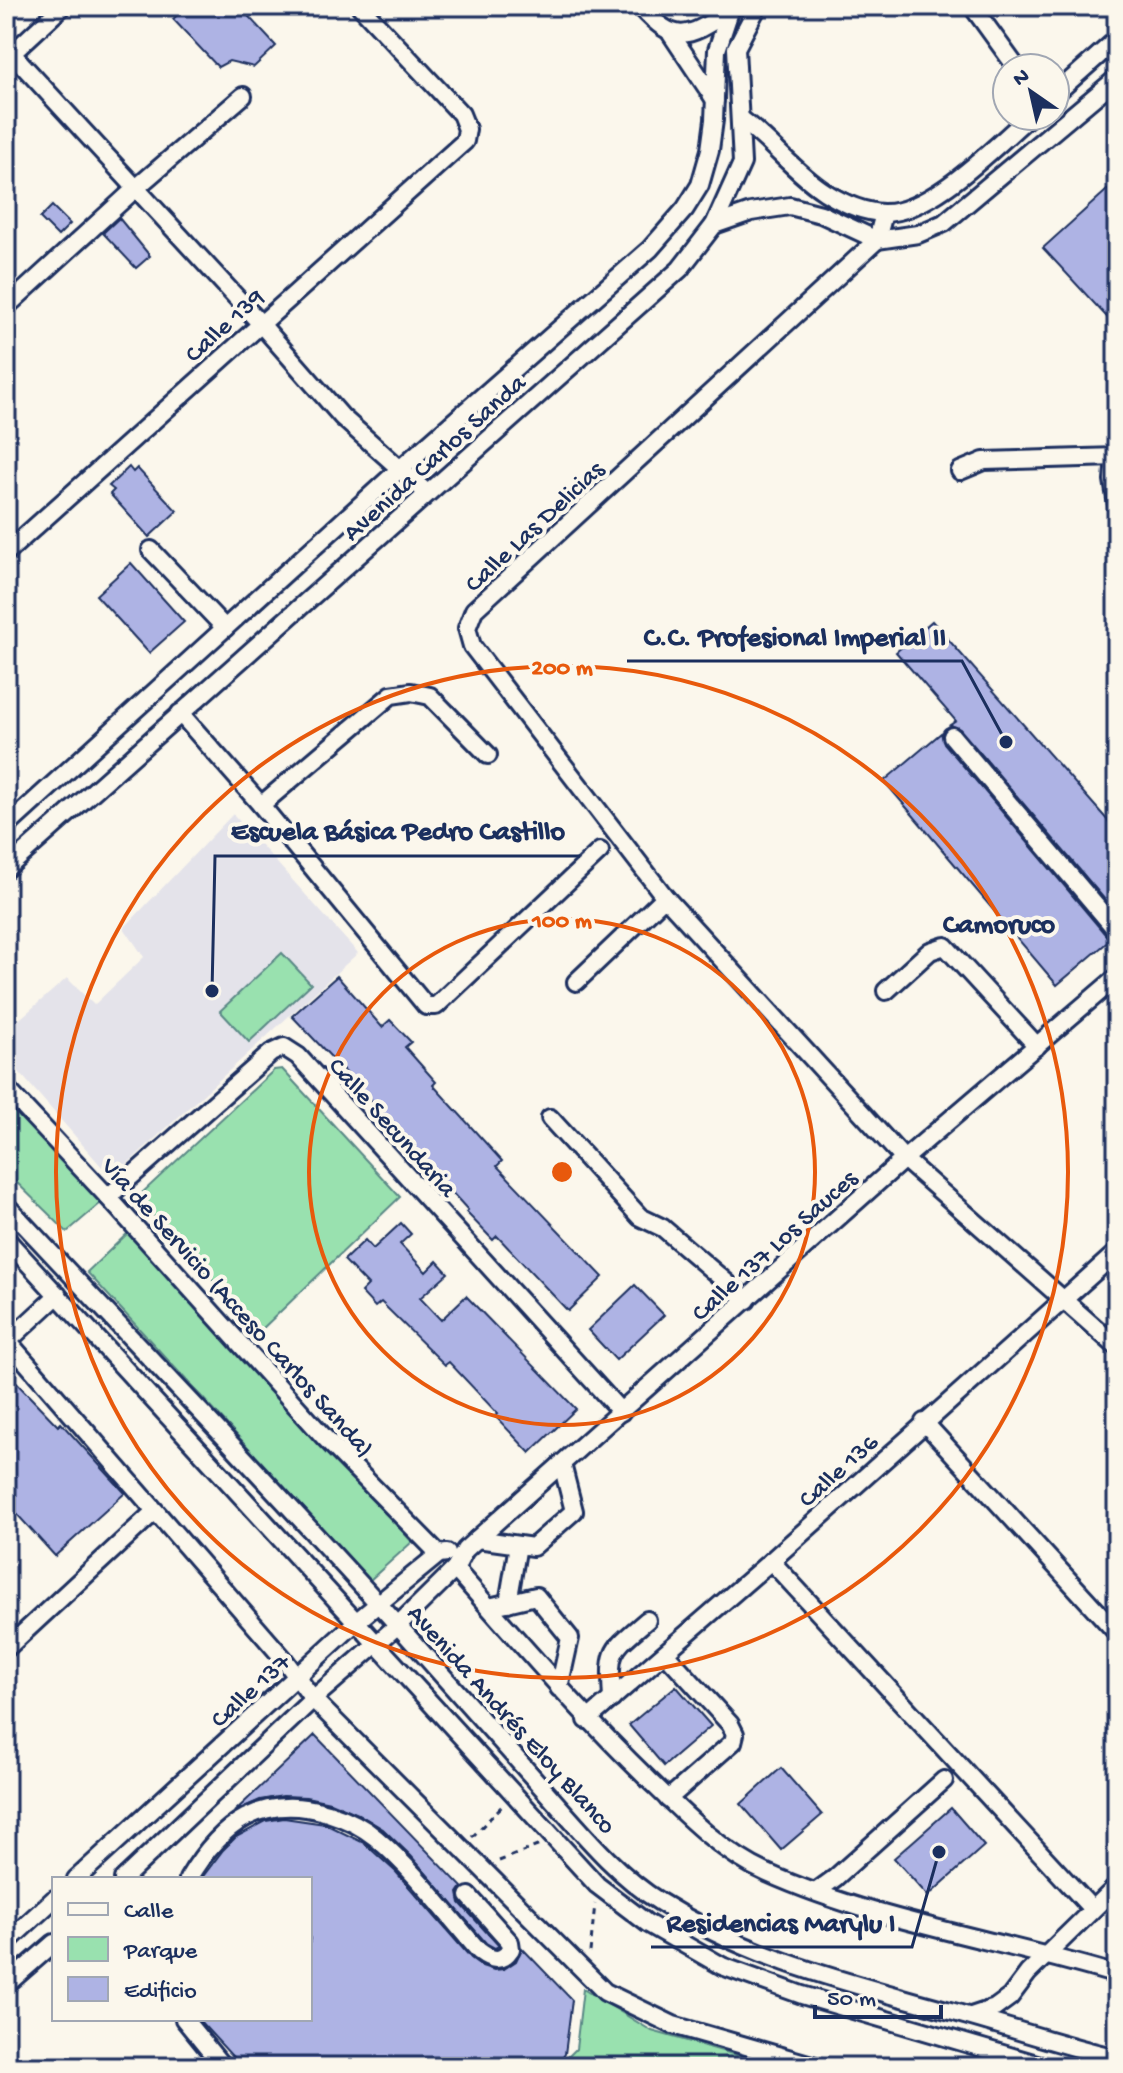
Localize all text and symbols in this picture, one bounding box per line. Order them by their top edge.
north arrow [991,52,1071,132]
text: N [1009,64,1035,94]
street label: Calle 139 [180,284,272,371]
street label: Avenida Carlos Sanda [338,368,535,550]
street label: Calle Las Delicias [460,455,613,601]
callout: C.C. Profesional Imperial II [627,609,962,661]
text: C.C. Profesional Imperial II [644,623,946,656]
text: 200 m [531,655,593,684]
callout: Escuela Básica Pedro Castillo [215,804,580,856]
text: Escuela Básica Pedro Castillo [231,817,565,850]
text: 100 m [531,908,592,937]
district label: Camoruco [943,910,1056,943]
street label: Calle Secundaria [320,1053,463,1206]
street label: Vía de Servicio (Acceso Carlos Sanda) [92,1152,379,1465]
centre of rings [548,1158,576,1186]
street label: Calle 137 Los Sauces [687,1164,866,1330]
street label: Calle 136 [794,1428,887,1516]
street label: Avenida Andrés Eloy Blanco [398,1600,621,1842]
street label: Calle 137 [206,1647,300,1736]
legend [52,1877,312,2021]
callout: Residencias Marylu I [651,1895,912,1947]
text: Calle [124,1898,174,1927]
text: Residencias Marylu I [665,1909,896,1942]
text: Parque [123,1938,198,1967]
scale bar [815,1969,941,2019]
text: Edificio [124,1978,197,2007]
text: 50 m [827,1986,876,2015]

